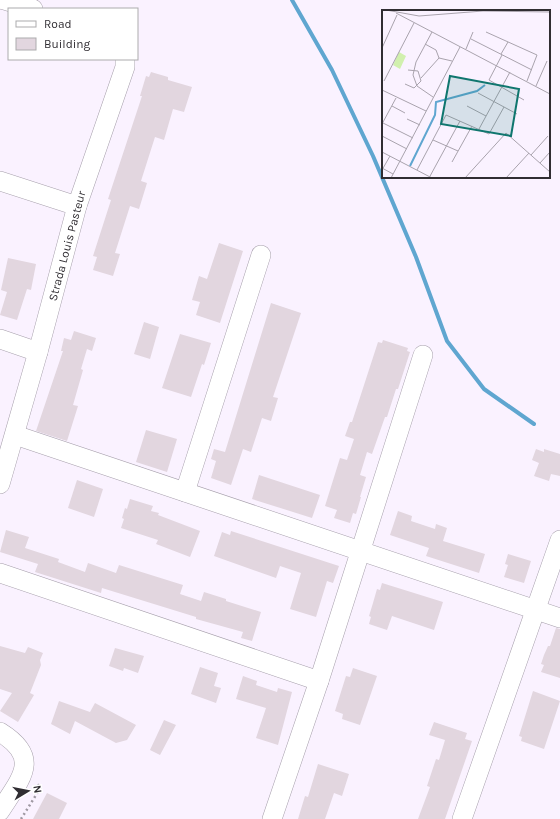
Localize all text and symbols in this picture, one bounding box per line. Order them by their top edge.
legend [8,8,138,60]
inset map [382,10,550,178]
text: Road [44,17,72,31]
text: Building [44,37,91,51]
street label: Strada Louis Pasteur [46,189,89,303]
north arrow [8,771,48,811]
text: N [30,784,44,794]

